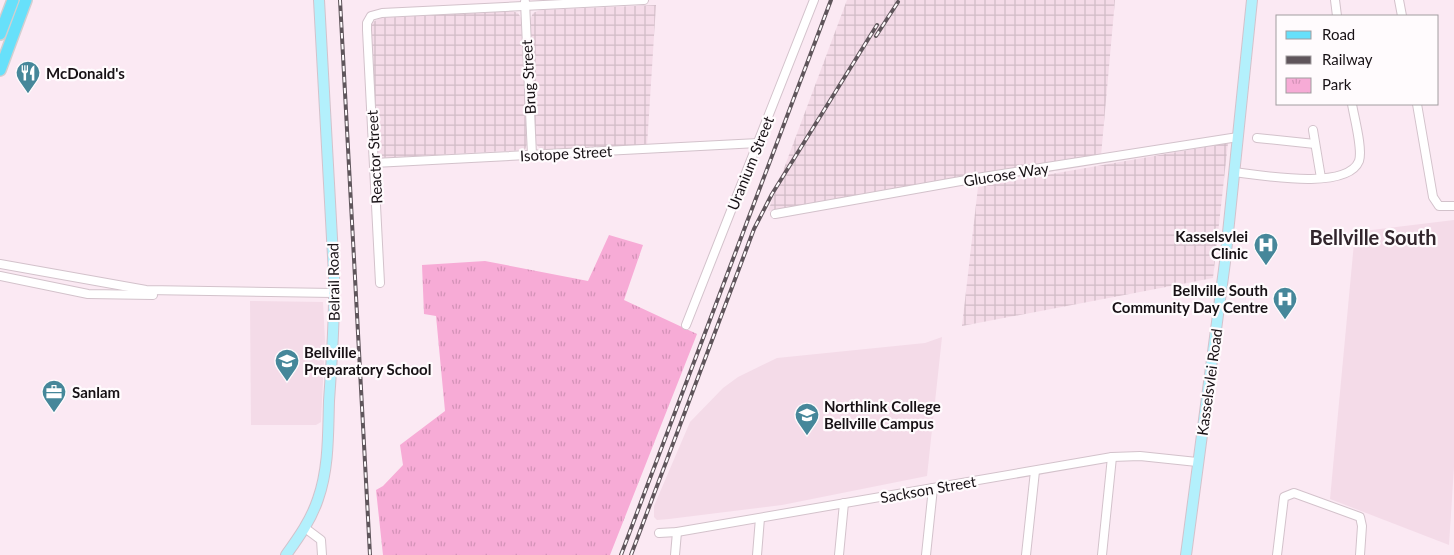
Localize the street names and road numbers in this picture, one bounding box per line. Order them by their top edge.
street label: Brug Street [517,39,539,115]
street label: Reactor Street [363,109,385,204]
street label: Uranium Street [723,113,777,213]
street label: Isotope Street [519,142,613,164]
street label: Glucose Way [962,158,1050,190]
street label: Belrail Road [323,243,343,321]
street label: Kasselsvlei Road [1193,327,1225,437]
street label: Sackson Street [879,472,978,506]

